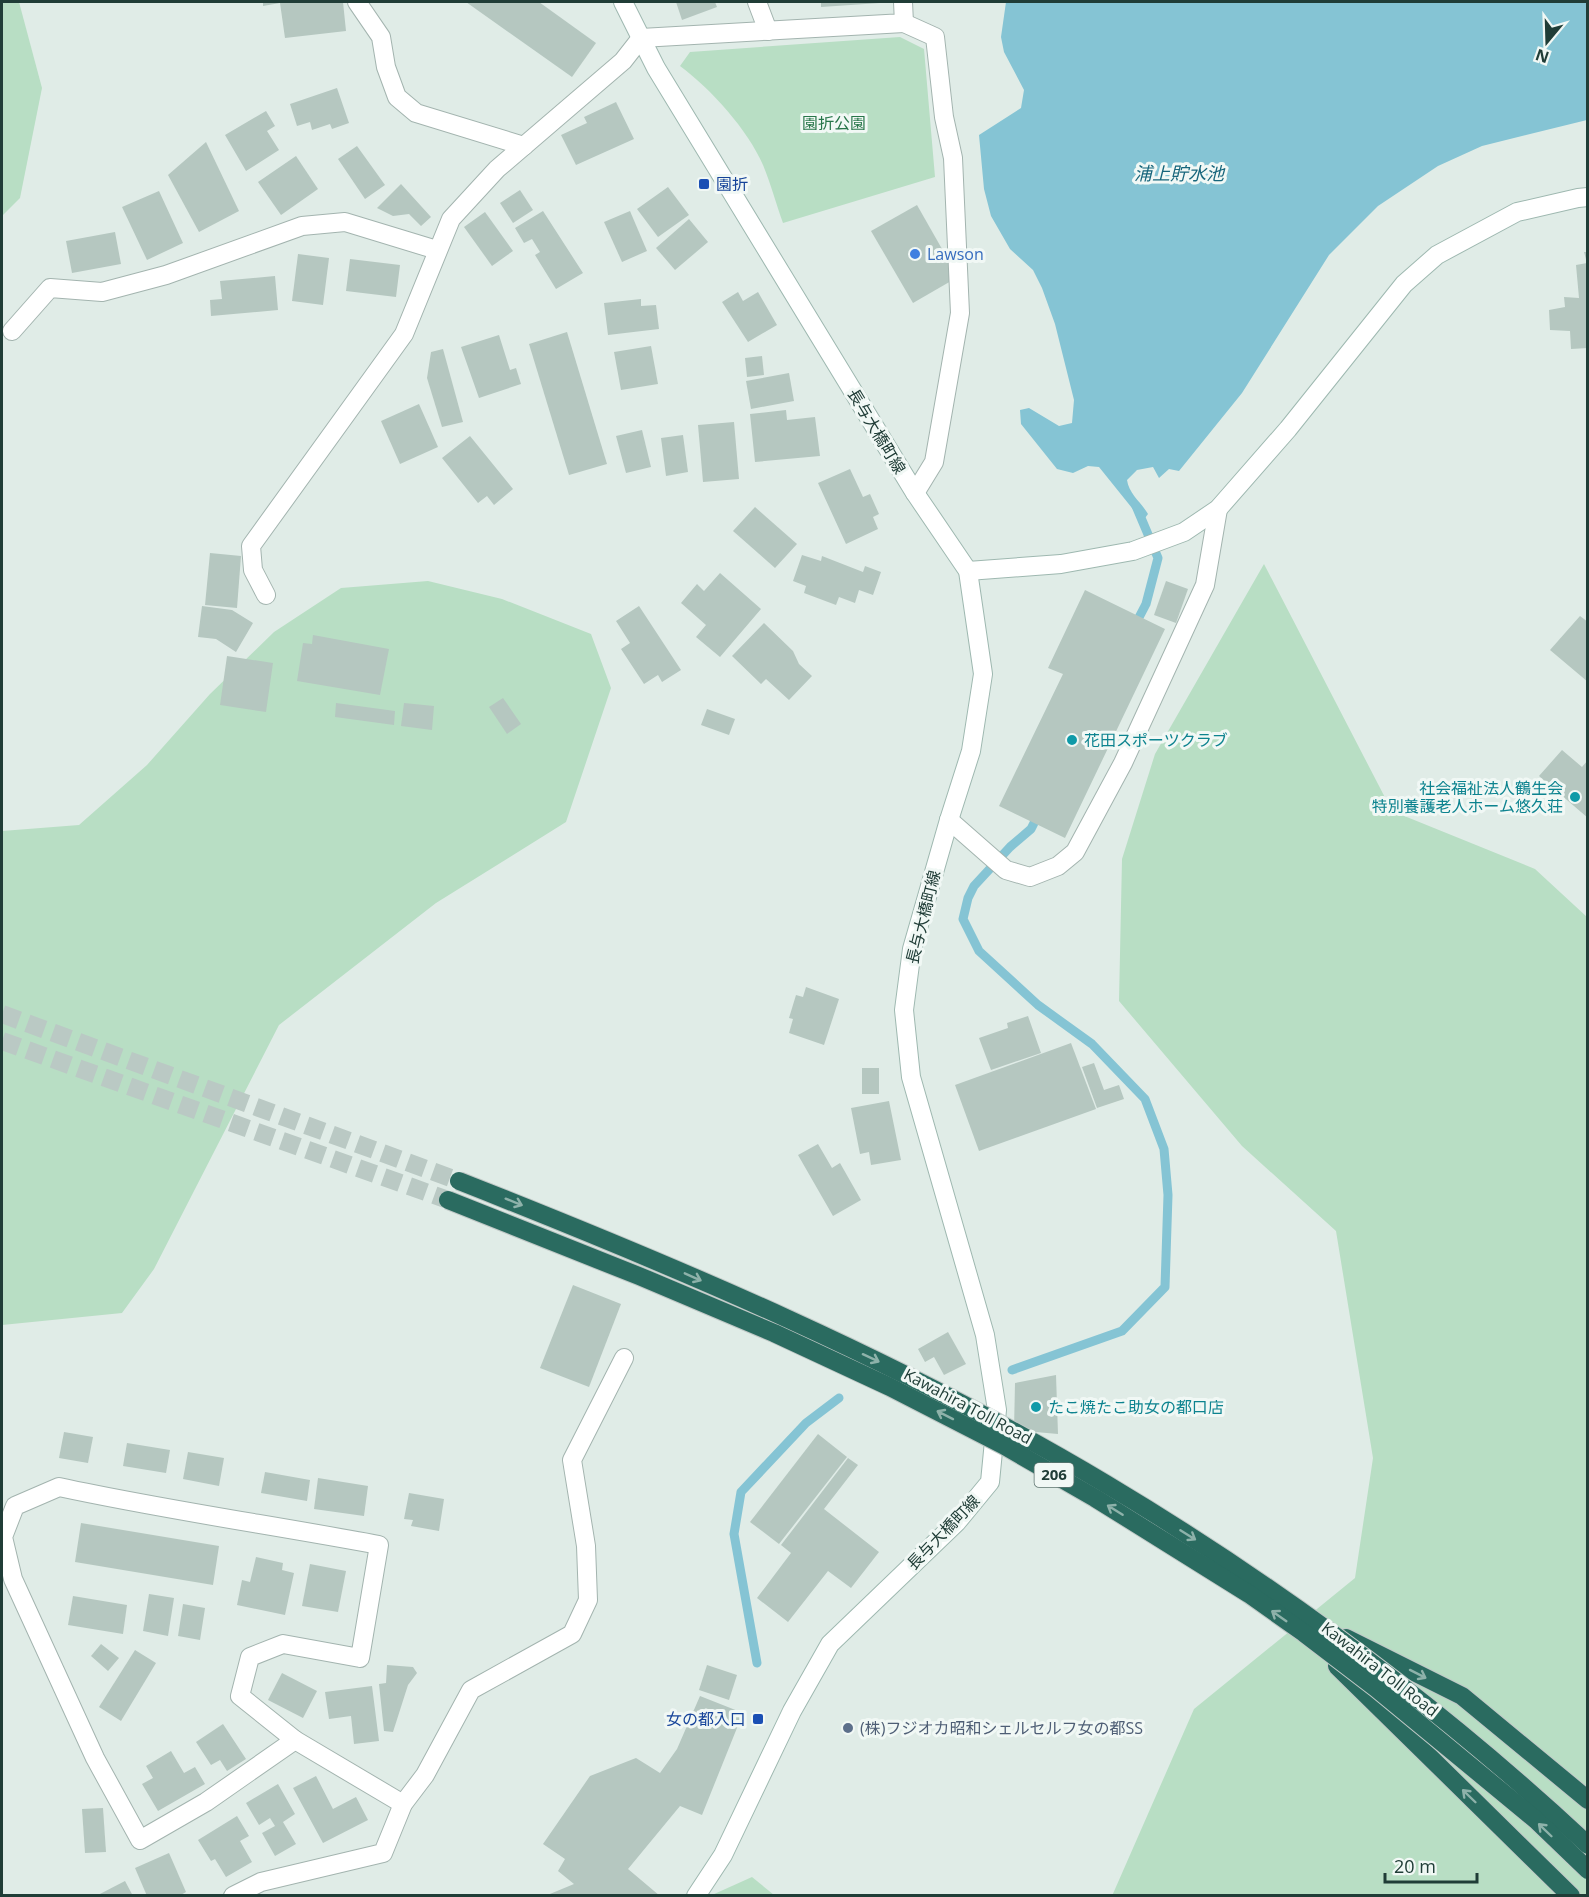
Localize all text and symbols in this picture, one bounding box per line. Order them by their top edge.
north arrow [1517,12,1577,72]
text: N [1532,44,1552,69]
park label: 園折公園 [802,112,866,134]
water label: 浦上貯水池 [1134,161,1226,185]
place label: 園折 [716,173,748,195]
marker: 園折 [697,177,711,191]
place label: Lawson [927,243,984,265]
marker: Lawson [908,247,922,261]
street label: 長与大橋町線 [843,384,911,478]
place label: 花田スポーツクラブ [1084,729,1228,751]
marker: 花田スポーツクラブ [1065,733,1079,747]
place label: 社会福祉法人鶴生会 特別養護老人ホーム悠久荘 [1371,777,1563,817]
marker: 社会福祉法人鶴生会 特別養護老人ホーム悠久荘 [1568,790,1582,804]
street label: 長与大橋町線 [901,868,945,966]
one-way arrow [504,1197,522,1208]
one-way arrow [684,1272,702,1284]
one-way arrow [861,1353,879,1365]
street label: Kawahira Toll Road [900,1363,1036,1449]
place label: たこ焼たこ助女の都口店 [1048,1396,1224,1418]
marker: たこ焼たこ助女の都口店 [1029,1400,1043,1414]
one-way arrow [936,1409,954,1420]
road number: 206 [1034,1463,1074,1487]
street label: 長与大橋町線 [902,1490,984,1574]
one-way arrow [1107,1504,1124,1516]
one-way arrow [1179,1529,1196,1541]
one-way arrow [1271,1610,1288,1622]
street label: Kawahira Toll Road [1317,1617,1443,1721]
one-way arrow [1409,1669,1427,1680]
place label: 女の都入口 [666,1708,746,1730]
marker: 女の都入口 [751,1712,765,1726]
place label: (株)フジオカ昭和シェルセルフ女の都SS [860,1717,1143,1739]
marker: (株)フジオカ昭和シェルセルフ女の都SS [841,1721,855,1735]
one-way arrow [1462,1788,1477,1803]
one-way arrow [1538,1823,1553,1837]
scale bar [1385,1846,1476,1884]
text: 20 m [1394,1854,1436,1878]

